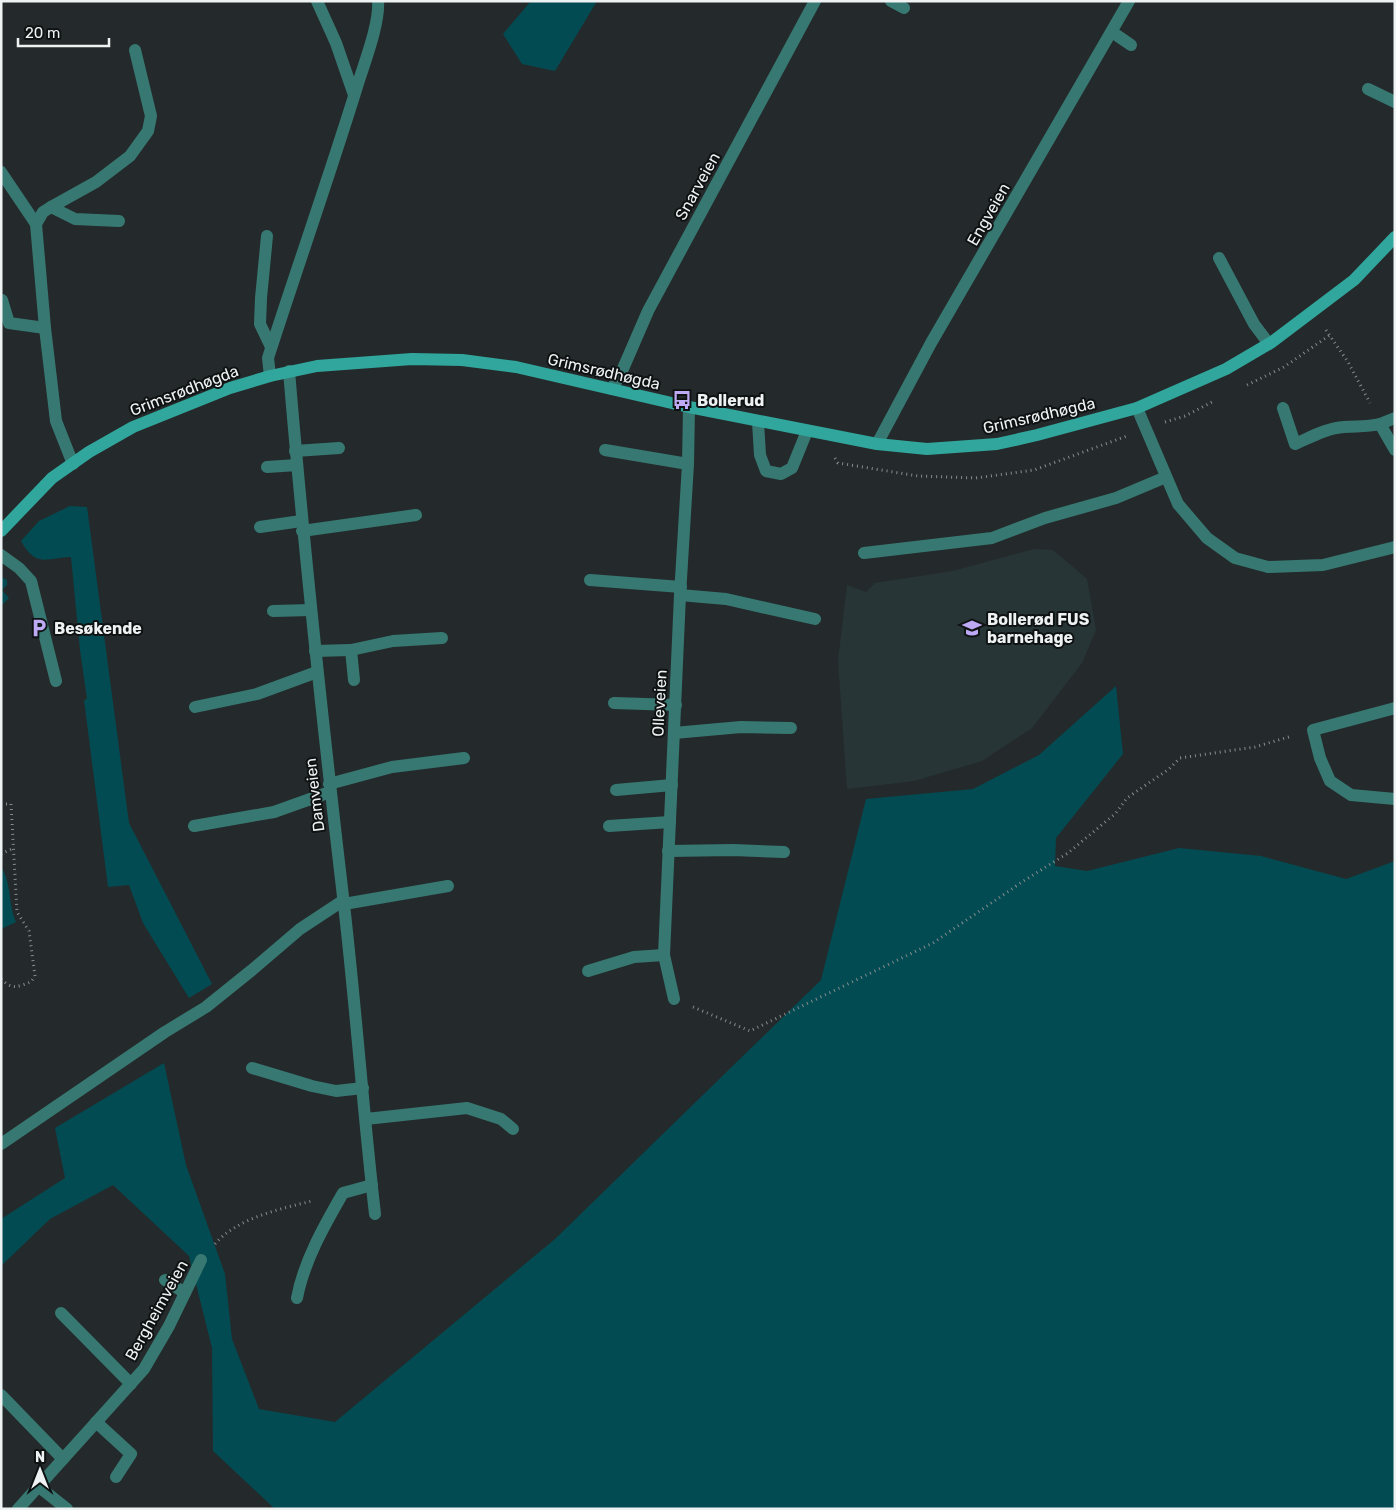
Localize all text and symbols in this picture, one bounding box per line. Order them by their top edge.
scale bar [18,15,109,47]
text: 20 m [25,24,60,42]
street label: Snarveien [671,149,724,223]
street label: Engveien [963,180,1014,249]
street label: Grimsrødhøgda [546,349,662,394]
street label: Grimsrødhøgda [127,361,241,420]
bus stop icon: Bollerud [671,389,693,411]
place label: Bollerud [697,391,764,410]
street label: Grimsrødhøgda [981,393,1097,438]
place label: Bollerød FUS barnehage [987,610,1090,647]
parking icon: Besøkende [28,617,50,639]
school or university icon: Bollerød FUS barnehage [961,617,983,639]
place label: Besøkende [54,619,142,638]
street label: Olleveien [648,669,671,737]
street label: Damveien [301,757,328,833]
street label: Bergheimveien [121,1257,192,1364]
north arrow [15,1445,65,1495]
text: N [35,1449,45,1466]

